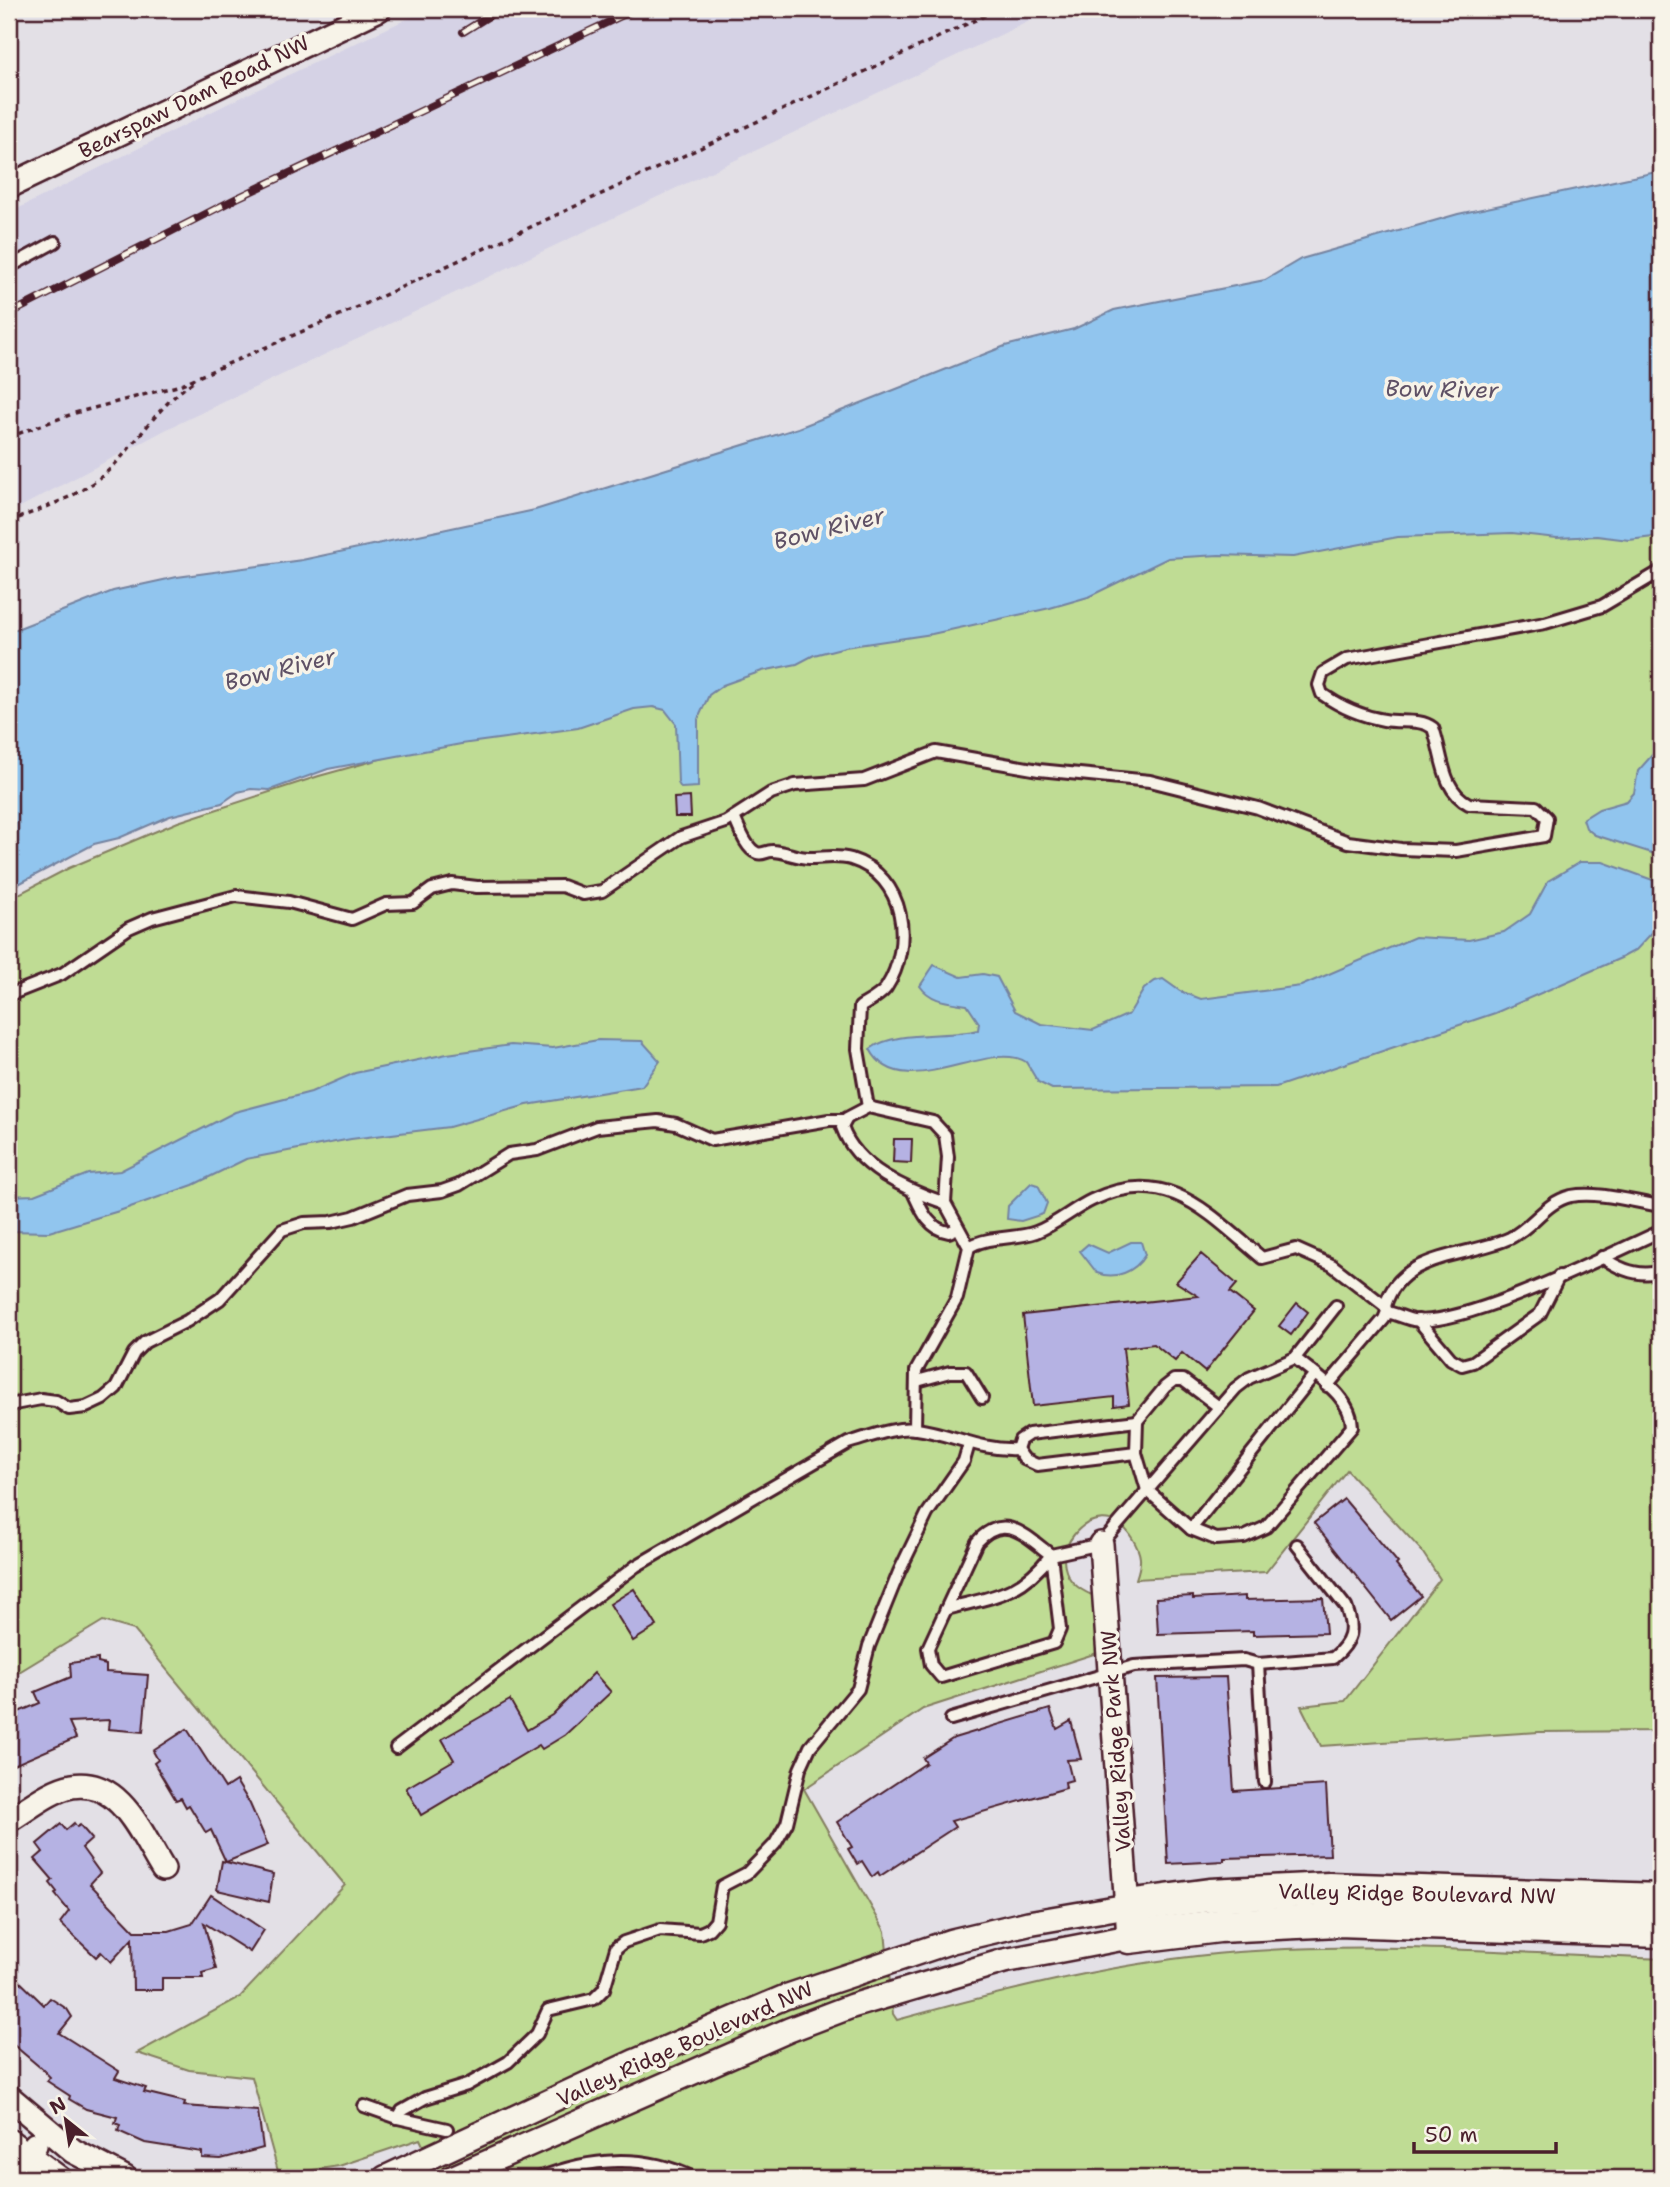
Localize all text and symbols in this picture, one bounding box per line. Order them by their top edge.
street label: Bearspaw Dam Road NW [74,29,314,165]
water label: Bow River [1385,373,1500,405]
water label: Bow River [770,499,889,556]
water label: Bow River [221,640,340,697]
street label: Valley Ridge Park NW [1094,1629,1138,1853]
street label: Valley Ridge Boulevard NW [1278,1878,1556,1910]
street label: Valley Ridge Boulevard NW [552,1975,818,2113]
north arrow [32,2086,102,2156]
text: N [45,2091,71,2120]
scale bar [1414,2110,1556,2154]
text: 50 m [1425,2121,1478,2149]

